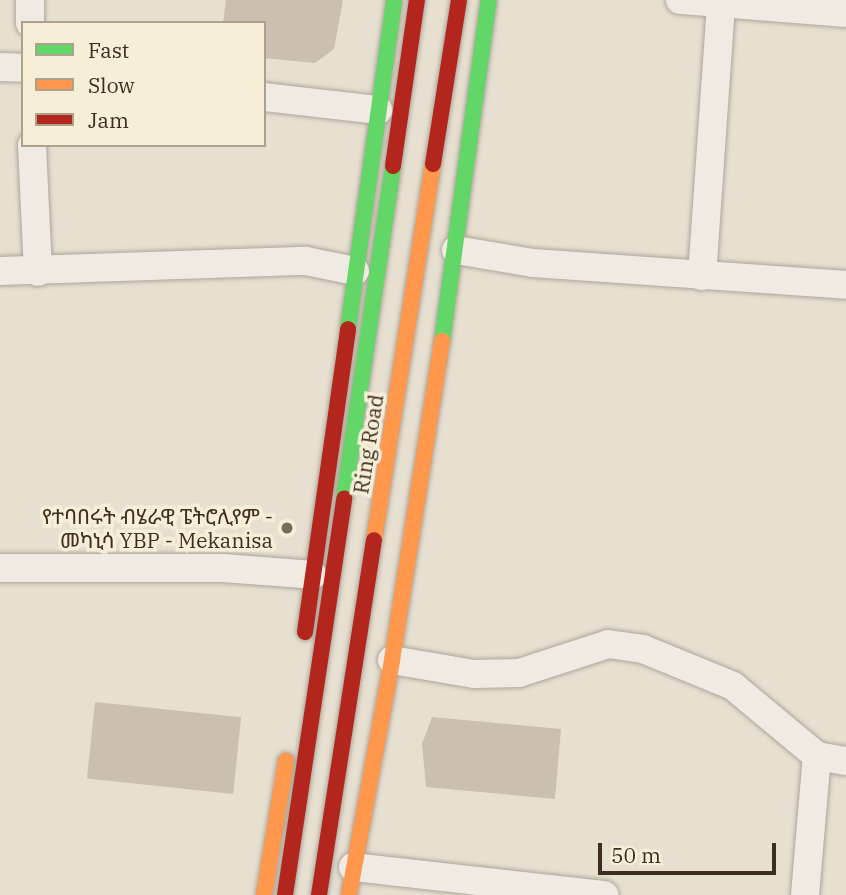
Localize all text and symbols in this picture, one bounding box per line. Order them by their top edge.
legend [21,21,266,147]
text: Fast [88,36,129,64]
text: Slow [88,71,135,99]
text: Jam [88,106,129,134]
street label: Ring Road [348,392,388,496]
place label: የተባበሩት ብሄራዊ ፔትሮሊየም - መካኒሳ YBP - Mekanisa [42,503,273,553]
marker: የተባበሩት ብሄራዊ ፔትሮሊየም - መካኒሳ YBP - Mekanisa [279,520,295,536]
scale bar [601,828,780,872]
text: 50 m [611,841,661,869]

